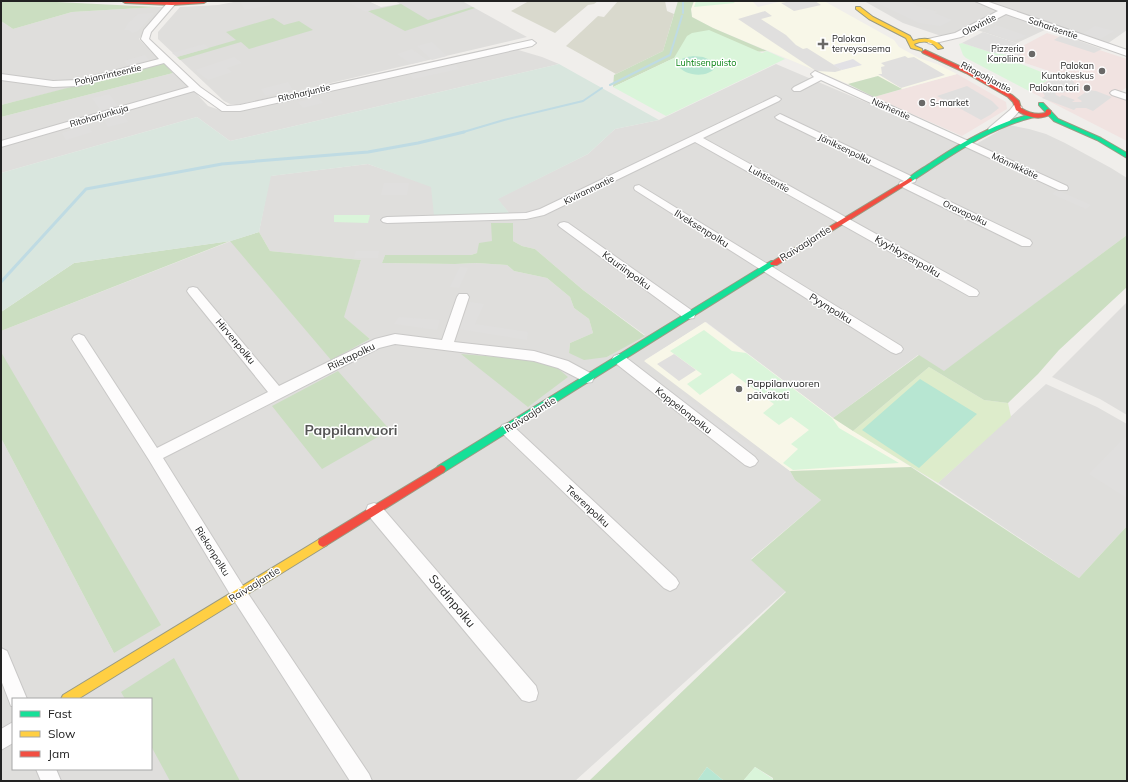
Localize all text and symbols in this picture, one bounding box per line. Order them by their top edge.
street label: Olavintie [960,11,998,38]
street label: Saharisentie [1027,14,1080,41]
place label: Palokan terveysasema [832,33,890,55]
marker: Palokan terveysasema [817,38,829,50]
place label: Pizzeria Karoliina [987,43,1024,64]
marker: Pizzeria Karoliina [1027,49,1037,59]
park label: Luhtisenpuisto [676,57,736,68]
street label: Ritopohjantie [959,59,1013,94]
place label: Palokan Kuntokeskus [1041,60,1094,81]
street label: Pohjanrinteentie [74,61,142,88]
marker: Palokan Kuntokeskus [1097,66,1107,76]
street label: Ritoharjuntie [277,81,331,104]
place label: Palokan tori [1029,82,1079,93]
marker: Palokan tori [1082,83,1092,93]
street label: Närhentie [870,95,912,122]
place label: S-market [930,97,969,108]
marker: S-market [917,98,927,108]
street label: Ritoharjunkuja [68,102,129,129]
street label: Jäniksenpolku [817,131,873,166]
street label: Männikkötie [990,150,1040,181]
street label: Luhtisentie [747,163,792,194]
street label: Kivirannantie [562,173,616,207]
street label: Oravapolku [941,197,989,228]
street label: Ilveksenpolku [672,206,731,250]
street label: Raivaajantie [777,223,833,264]
street label: Kyyhkysenpolku [872,232,943,281]
street label: Kauriinpolku [600,248,654,293]
street label: Pyynpolku [807,290,855,327]
street label: Hirvenpolku [213,316,258,367]
street label: Riistapolku [325,339,377,373]
place label: Pappilanvuoren päiväkoti [747,377,820,402]
street label: Koppelonpolku [653,384,715,437]
marker: Pappilanvuoren päiväkoti [734,384,744,394]
street label: Raivaajantie [502,394,558,435]
district label: Pappilanvuori [305,421,397,439]
street label: Teerenpolku [563,482,613,530]
street label: Riekonpolku [192,524,233,579]
street label: Raivaajantie [226,564,282,605]
street label: Soidinpolku [426,571,479,630]
legend [12,698,152,770]
text: Fast [48,706,72,721]
text: Slow [48,726,76,741]
text: Jam [48,746,70,761]

